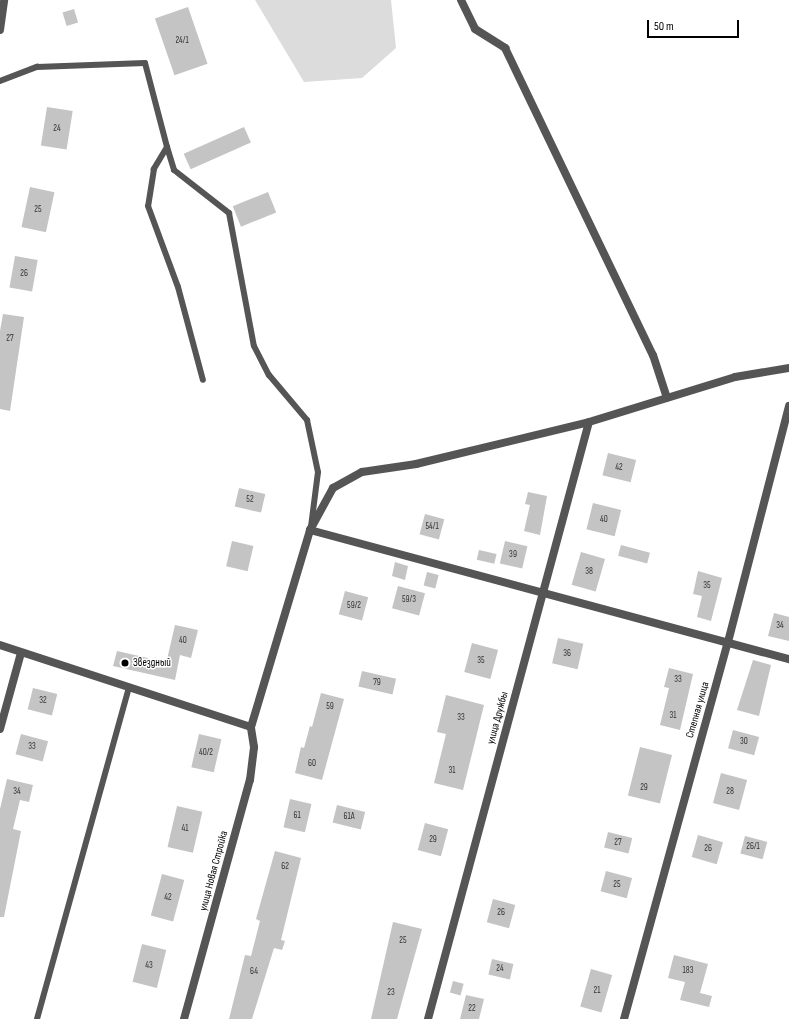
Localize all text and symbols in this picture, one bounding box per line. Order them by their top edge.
scale bar [649,12,741,38]
text: 50 m [654,19,674,34]
house number: 24/1 [175,36,189,46]
house number: 24 [53,124,61,134]
house number: 25 [34,205,42,215]
house number: 26 [20,269,28,279]
house number: 27 [6,334,14,344]
house number: 42 [615,463,623,473]
house number: 52 [246,495,254,505]
house number: 40 [600,515,608,525]
house number: 54/1 [425,522,439,532]
house number: 39 [509,550,517,560]
house number: 38 [585,567,593,577]
house number: 35 [703,581,711,591]
house number: 59/3 [402,595,416,605]
house number: 59/2 [347,601,361,611]
house number: 34 [776,621,784,631]
house number: 40 [179,636,187,646]
house number: 36 [563,649,571,659]
place label: Звездный [133,656,171,670]
house number: 35 [477,656,485,666]
marker: Звездный [120,658,130,668]
house number: 33 [674,675,682,685]
house number: 79 [373,678,381,688]
street label: Степная улица [684,680,712,740]
street label: улица Дружбы [485,690,511,746]
house number: 32 [39,696,47,706]
house number: 59 [326,702,334,712]
house number: 31 [670,711,676,721]
house number: 33 [457,713,465,723]
house number: 30 [740,737,748,747]
house number: 33 [28,742,36,752]
house number: 40/2 [199,748,213,758]
house number: 60 [308,759,316,769]
house number: 31 [449,766,455,776]
house number: 29 [640,783,648,793]
house number: 34 [13,787,21,797]
house number: 28 [726,787,734,797]
house number: 61 [293,811,301,821]
house number: 61А [343,812,355,822]
house number: 41 [182,824,188,834]
street label: улица Новая Стройка [197,829,231,913]
house number: 29 [429,835,437,845]
house number: 27 [614,838,622,848]
house number: 26/1 [746,842,760,852]
house number: 26 [704,844,712,854]
house number: 62 [281,862,289,872]
house number: 25 [613,880,621,890]
house number: 42 [164,893,172,903]
house number: 26 [497,908,505,918]
house number: 25 [399,936,407,946]
house number: 43 [145,961,153,971]
house number: 24 [496,964,504,974]
house number: 183 [683,966,693,976]
house number: 64 [250,967,258,977]
house number: 21 [594,986,600,996]
house number: 23 [387,988,395,998]
house number: 22 [468,1004,476,1014]

